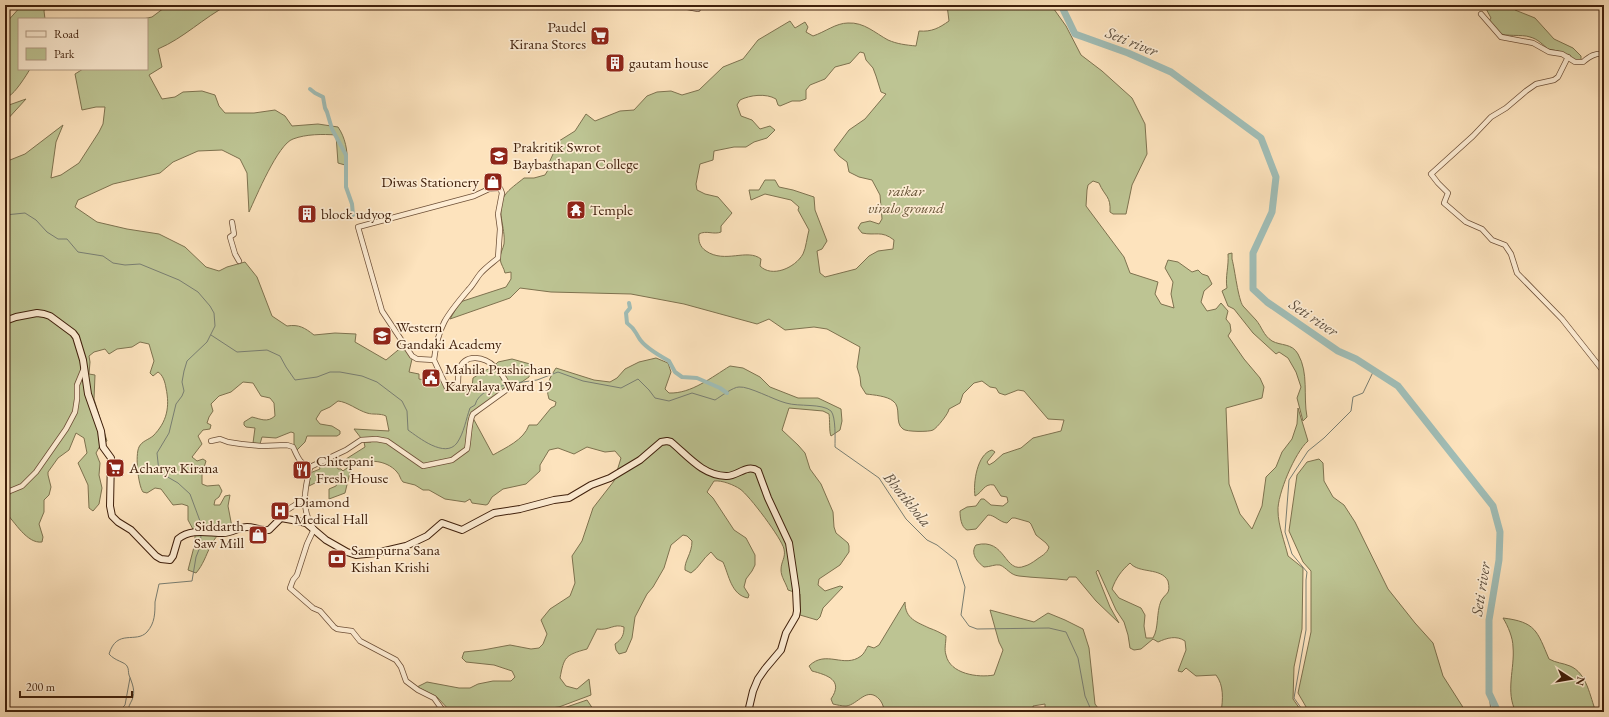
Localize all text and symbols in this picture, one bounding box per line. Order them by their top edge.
place label: Paudel Kirana Stores [509,17,586,53]
legend [18,18,148,70]
water label: Seti river [1102,21,1162,62]
supermarket icon: Paudel Kirana Stores [589,25,611,47]
text: Road [54,26,80,42]
text: Park [54,46,75,62]
building icon: gautam house [604,52,626,74]
place label: gautam house [629,53,709,72]
place label: Prakritik Swrot Baybasthapan College [513,137,639,173]
school or university icon: Prakritik Swrot Baybasthapan College [488,145,510,167]
shop icon: Diwas Stationery [482,171,504,193]
place label: Diwas Stationery [381,172,479,191]
park label: raikar viralo ground [868,181,944,217]
temple icon: Temple [565,199,587,221]
place label: Temple [590,200,633,219]
building icon: block udyog [296,203,318,225]
place label: block udyog [321,204,392,223]
water label: Seti river [1284,293,1343,342]
place label: Western Gandaki Academy [396,317,502,353]
school or university icon: Western Gandaki Academy [371,325,393,347]
place label: Mahila Prashichan Karyalaya Ward 19 [445,359,552,395]
public building icon: Mahila Prashichan Karyalaya Ward 19 [420,367,442,389]
place label: Chitepani Fresh House [316,451,388,487]
supermarket icon: Acharya Kirana [104,457,126,479]
place label: Acharya Kirana [128,458,218,477]
restaurant icon: Chitepani Fresh House [291,459,313,481]
water label: Bhotikhola [878,467,936,531]
place label: Diamond Medical Hall [294,492,368,528]
hospital icon: Diamond Medical Hall [269,500,291,522]
place label: Siddarth Saw Mill [194,516,244,552]
shop icon: Siddarth Saw Mill [247,524,269,546]
place label: Sampurna Sana Kishan Krishi [351,540,440,576]
bank icon: Sampurna Sana Kishan Krishi [326,548,348,570]
water label: Seti river [1466,560,1495,619]
north arrow [1551,659,1591,699]
scale bar [20,673,132,699]
text: N [1573,675,1589,687]
text: 200 m [26,679,56,695]

